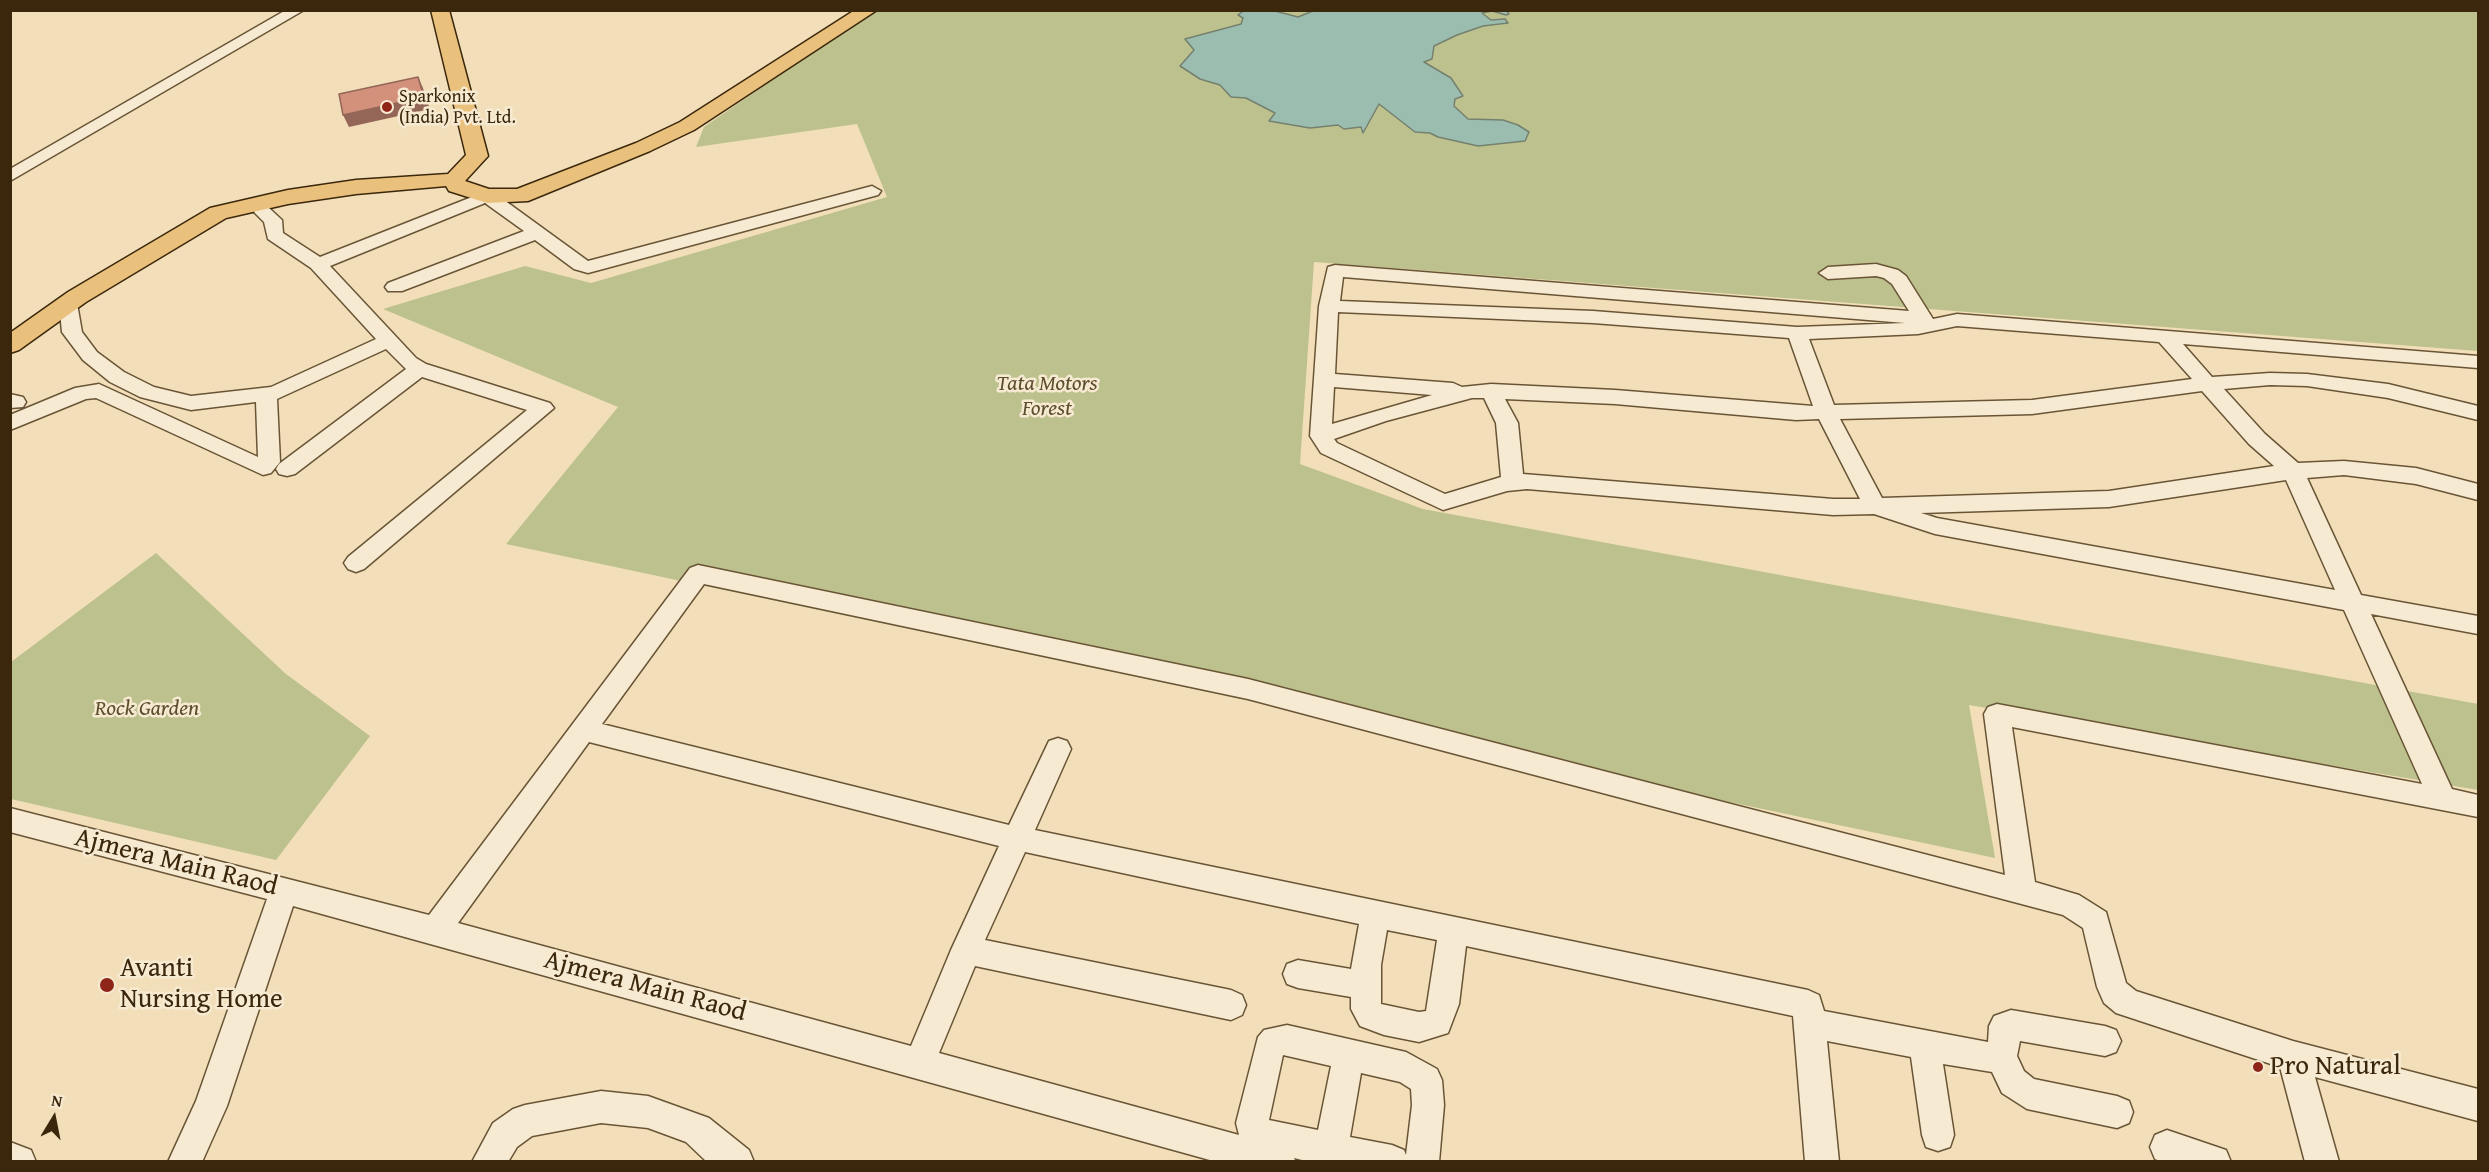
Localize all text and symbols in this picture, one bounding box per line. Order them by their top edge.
place label: Sparkonix (India) Pvt. Ltd. [399,86,516,128]
marker: Sparkonix (India) Pvt. Ltd. [380,100,394,114]
park label: Tata Motors Forest [996,371,1098,422]
park label: Rock Garden [95,696,199,722]
street label: Ajmera Main Raod [71,822,281,904]
street label: Ajmera Main Raod [540,944,750,1030]
place label: Avanti Nursing Home [120,953,283,1016]
marker: Avanti Nursing Home [98,976,116,994]
place label: Pro Natural [2270,1051,2401,1083]
marker: Pro Natural [2251,1060,2265,1074]
north arrow [24,1088,84,1148]
text: N [50,1088,64,1113]

